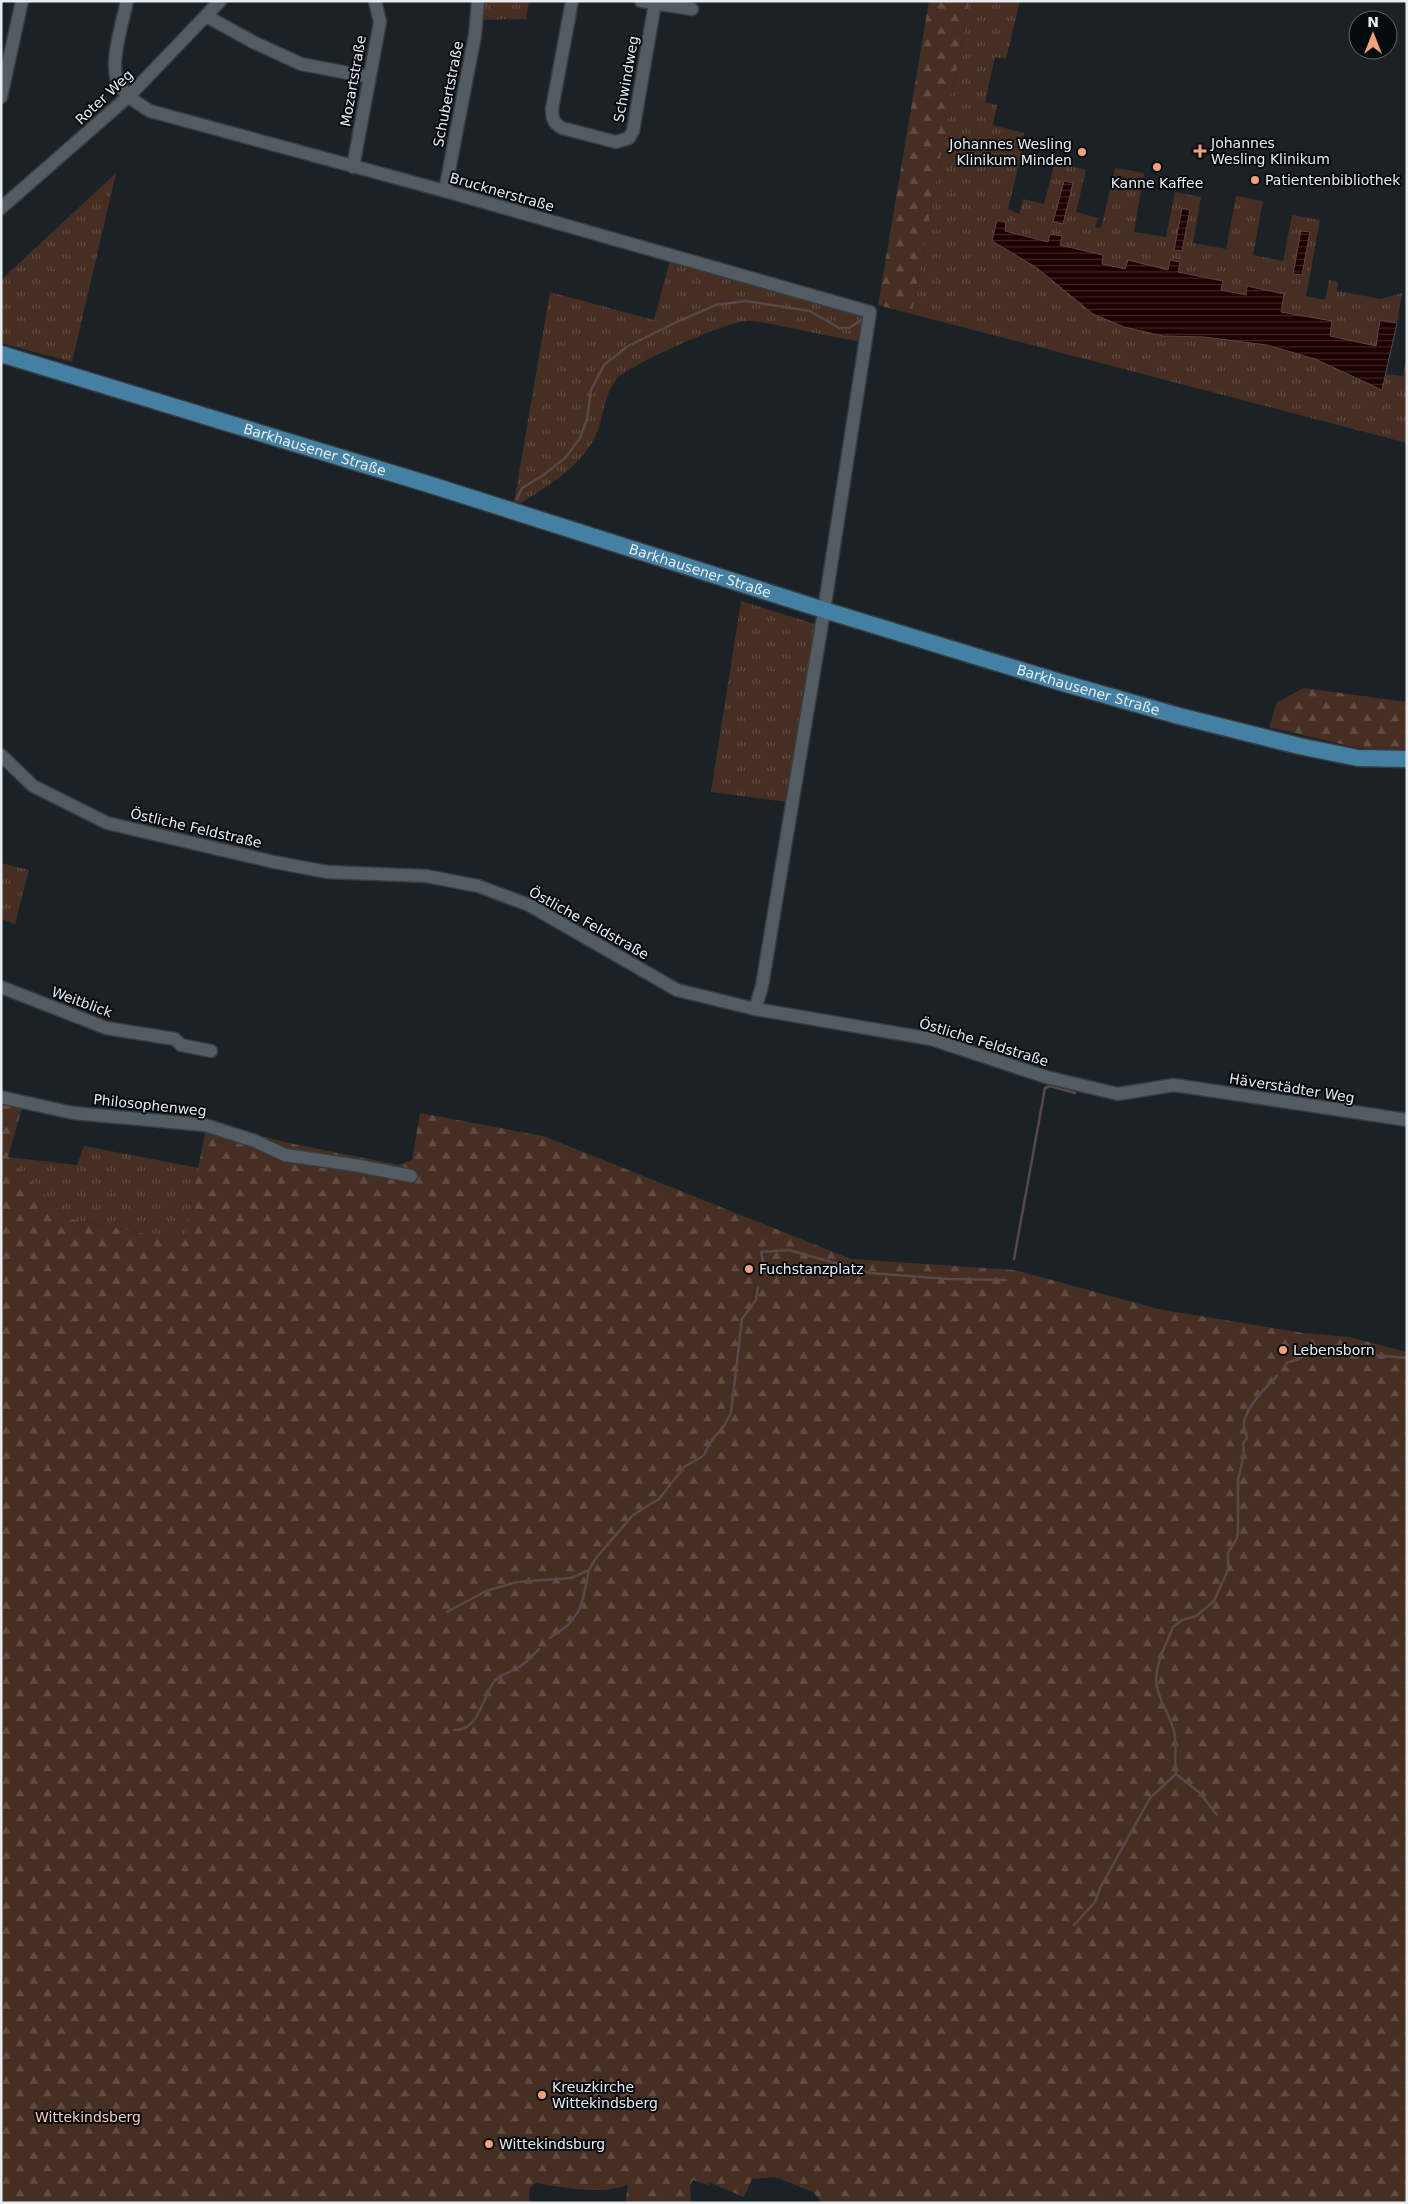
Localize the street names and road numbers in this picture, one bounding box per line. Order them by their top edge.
street label: Mozartstraße [337,34,369,128]
street label: Schwindweg [611,35,641,123]
street label: Schubertstraße [430,40,466,148]
street label: Roter Weg [72,66,136,128]
street label: Brucknerstraße [448,169,556,215]
street label: Barkhausener Straße [242,420,388,479]
street label: Barkhausener Straße [627,541,773,601]
street label: Barkhausener Straße [1015,661,1162,718]
street label: Östliche Feldstraße [129,804,264,851]
street label: Östliche Feldstraße [526,883,652,963]
street label: Weitblick [49,984,115,1021]
street label: Östliche Feldstraße [917,1014,1051,1069]
street label: Häverstädter Weg [1228,1070,1356,1106]
street label: Philosophenweg [93,1091,207,1119]

